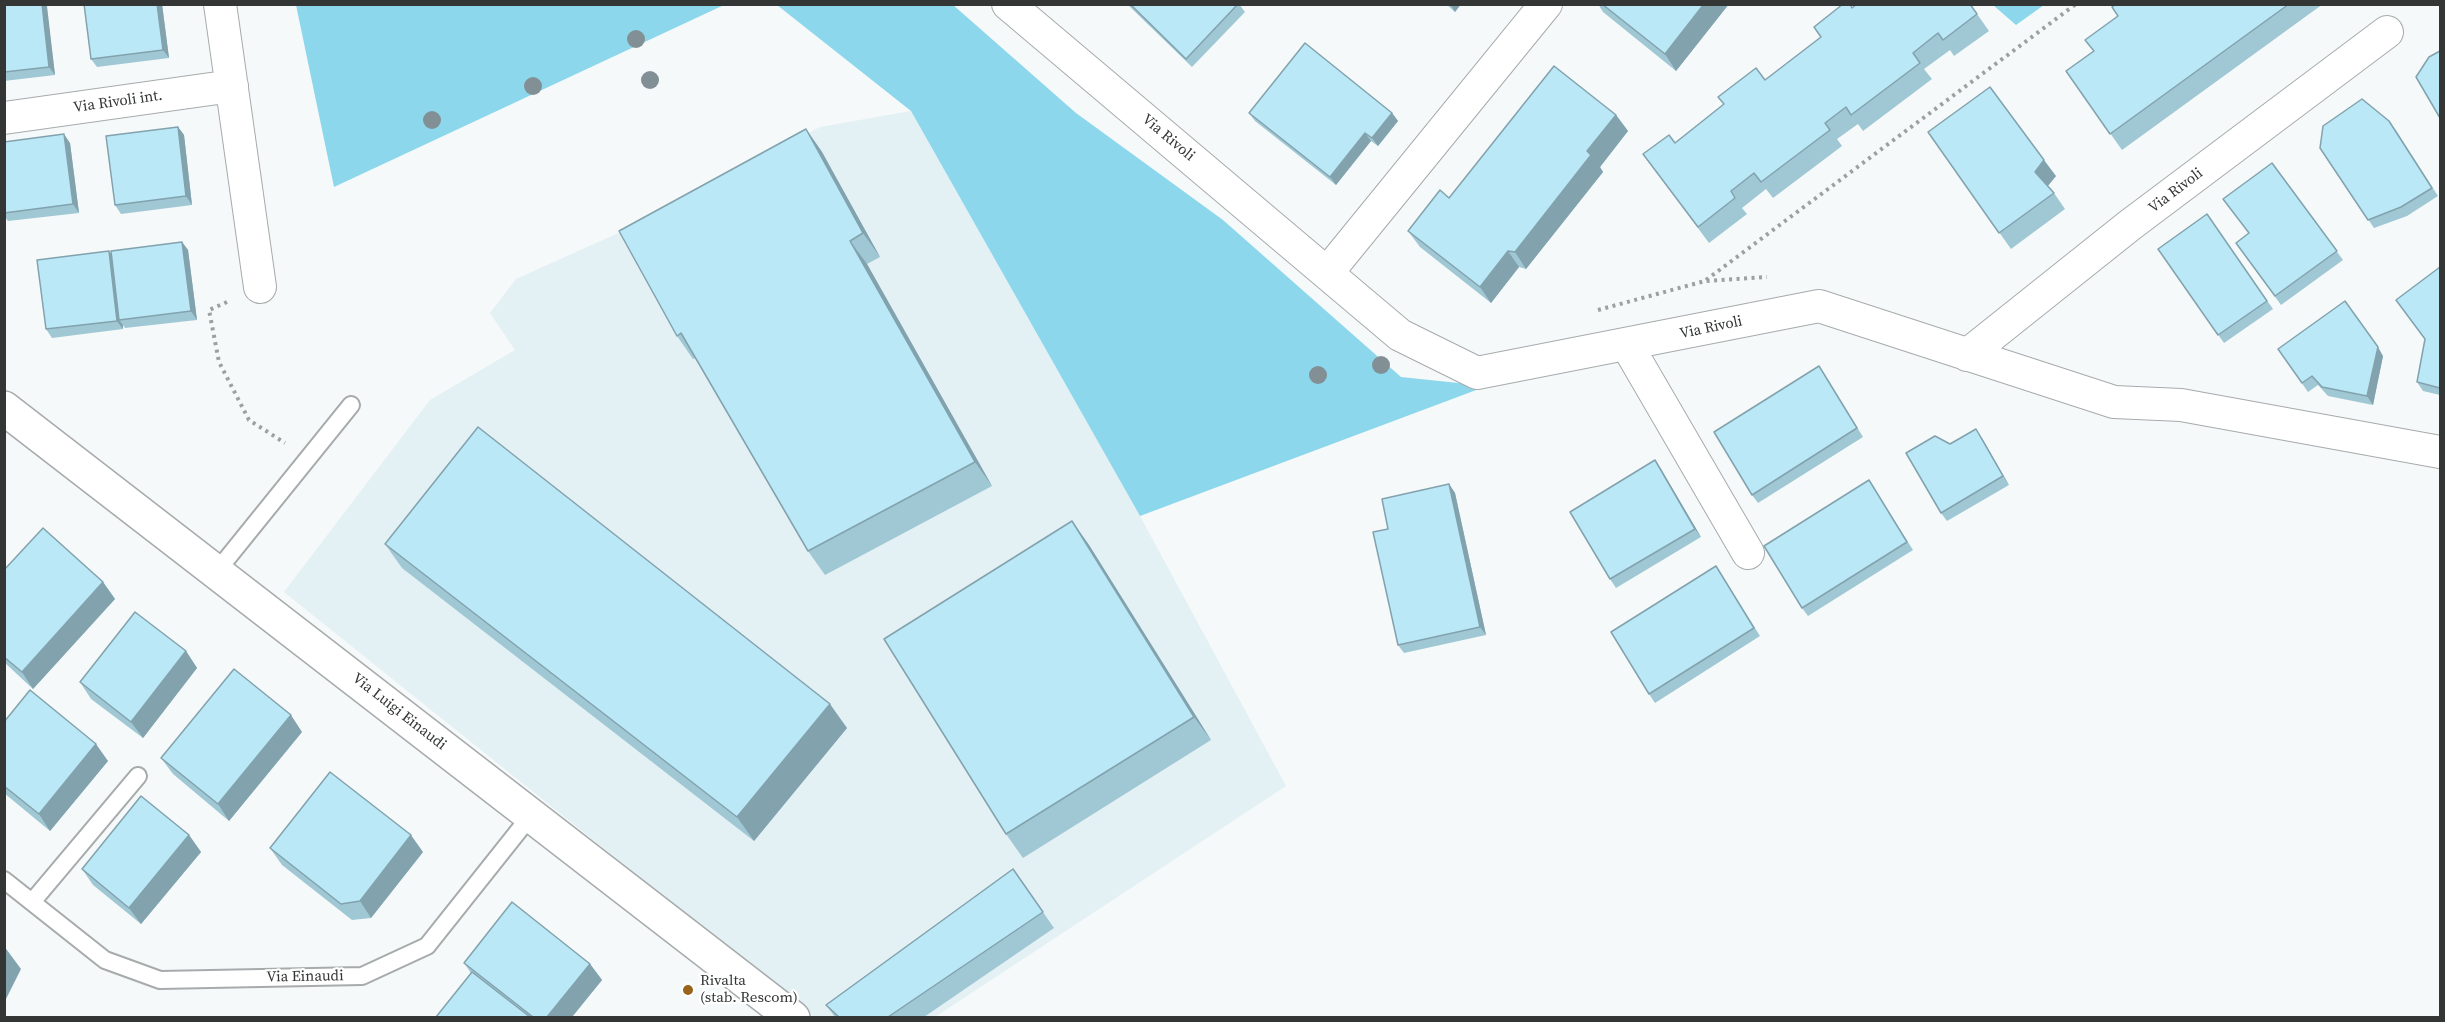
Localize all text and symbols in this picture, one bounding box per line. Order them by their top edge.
street label: Via Rivoli int. [72,87,164,117]
street label: Via Rivoli [1138,111,1198,165]
street label: Via Rivoli [2145,165,2207,217]
street label: Via Rivoli [1678,313,1744,343]
street label: Via Luigi Einaudi [348,670,450,754]
street label: Via Einaudi [266,967,344,987]
place label: Rivalta (stab. Rescom) [700,972,798,1007]
marker: Rivalta (stab. Rescom) [681,983,695,997]

